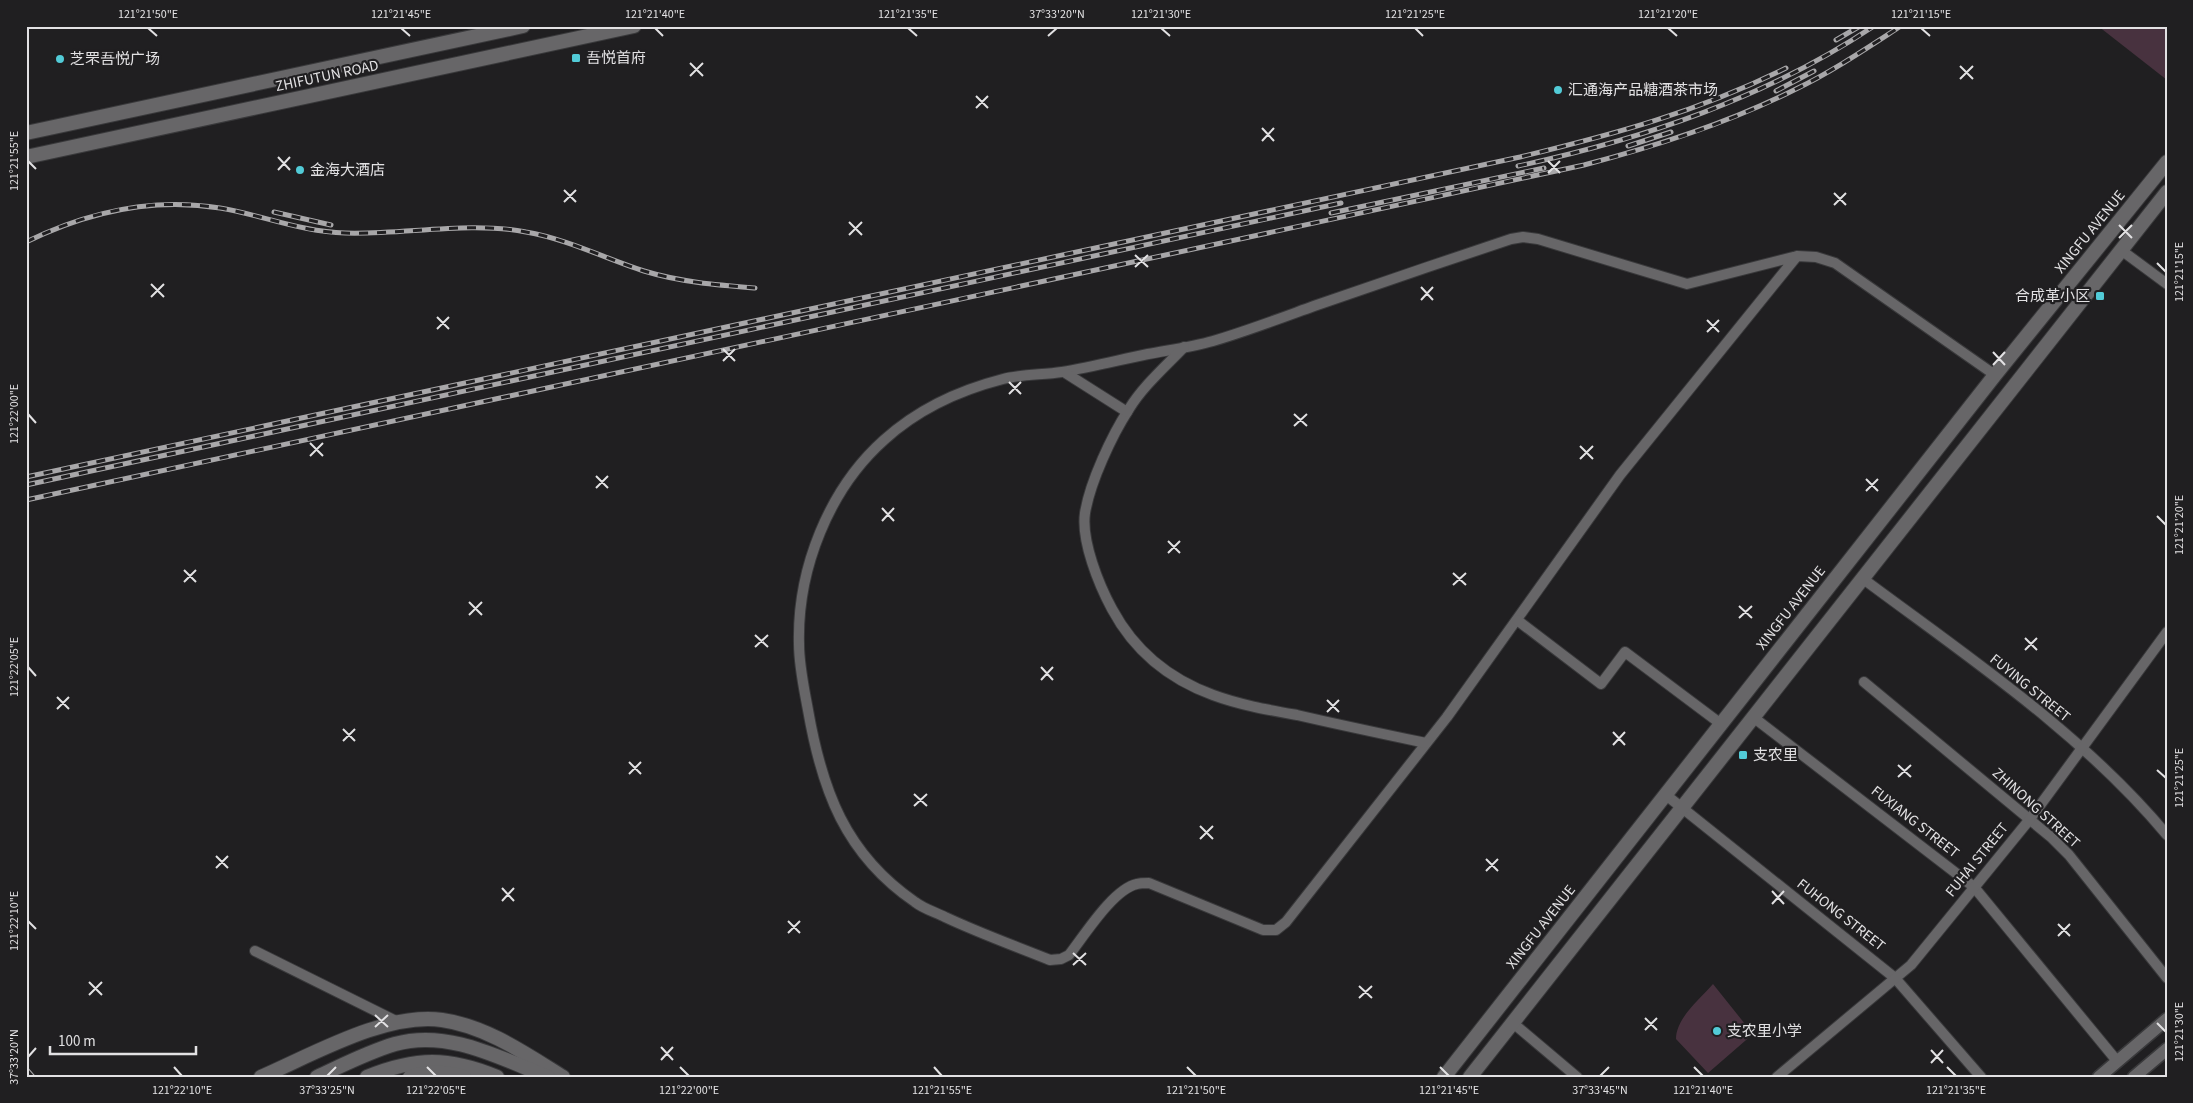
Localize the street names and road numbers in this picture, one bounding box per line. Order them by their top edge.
street label: ZHIFUTUN ROAD [273,55,381,97]
street label: XINGFU AVENUE [2050,186,2130,278]
street label: XINGFU AVENUE [1751,561,1831,654]
street label: FUYING STREET [1985,649,2075,727]
street label: ZHINONG STREET [1988,763,2084,853]
street label: FUXIANG STREET [1866,781,1964,863]
street label: FUHAI STREET [1940,818,2014,902]
street label: FUHONG STREET [1792,874,1890,956]
street label: XINGFU AVENUE [1501,880,1581,973]

